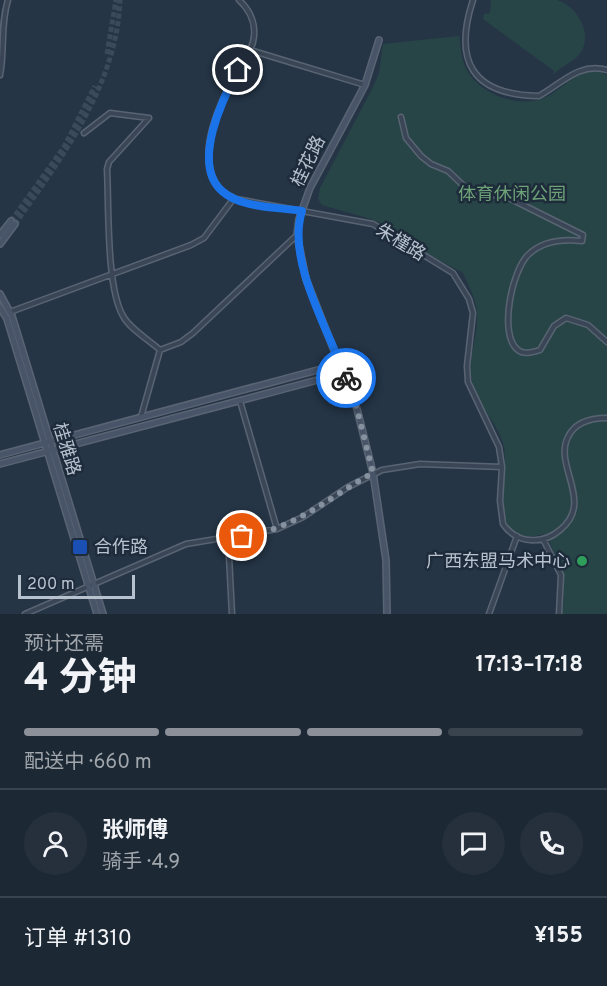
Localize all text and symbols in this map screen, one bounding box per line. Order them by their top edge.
pin [212,44,263,95]
icon: home [221,53,254,86]
street label: 桂花路 [287,132,332,191]
park label: 体育休闲公园 [458,184,566,207]
street label: 朱槿路 [371,220,429,267]
courier [316,348,376,408]
icon: bike [330,362,363,395]
street label: 桂雅路 [47,420,84,479]
pin [216,510,267,561]
icon: bag [225,519,258,552]
place label: 合作路 [94,537,148,560]
marker: 合作路 [71,538,89,556]
place label: 广西东盟马术中心 [426,551,570,574]
marker: 广西东盟马术中心 [575,554,589,568]
scale bar [18,572,135,600]
text: 200 m [27,575,75,595]
text: 预计还需 [24,632,104,658]
text: 17:13–17:18 [476,652,583,679]
text: 4 分钟 [24,656,137,705]
text: 配送中 · 660 m [24,750,152,776]
button: person [24,812,87,875]
button: chat [442,812,505,875]
button: phone [520,812,583,875]
text: 张师傅 [102,818,168,845]
text: 骑手 · 4.9 [102,850,180,876]
text: ¥155 [534,923,583,950]
text: 订单 #1310 [24,926,132,953]

